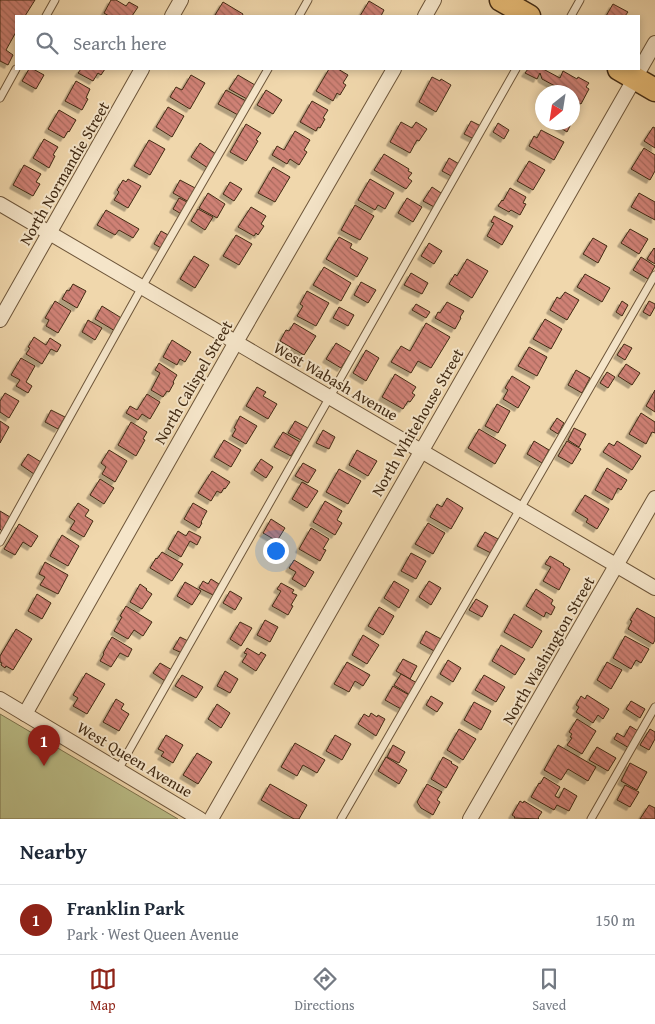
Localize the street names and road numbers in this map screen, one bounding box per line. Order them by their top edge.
street label: North Normandie Street [13,96,115,249]
street label: North Calispel Street [148,315,238,448]
street label: West Wabash Avenue [269,336,403,426]
street label: North Whitehouse Street [365,343,469,500]
street label: North Washington Street [496,571,600,729]
street label: West Queen Avenue [73,715,197,803]

